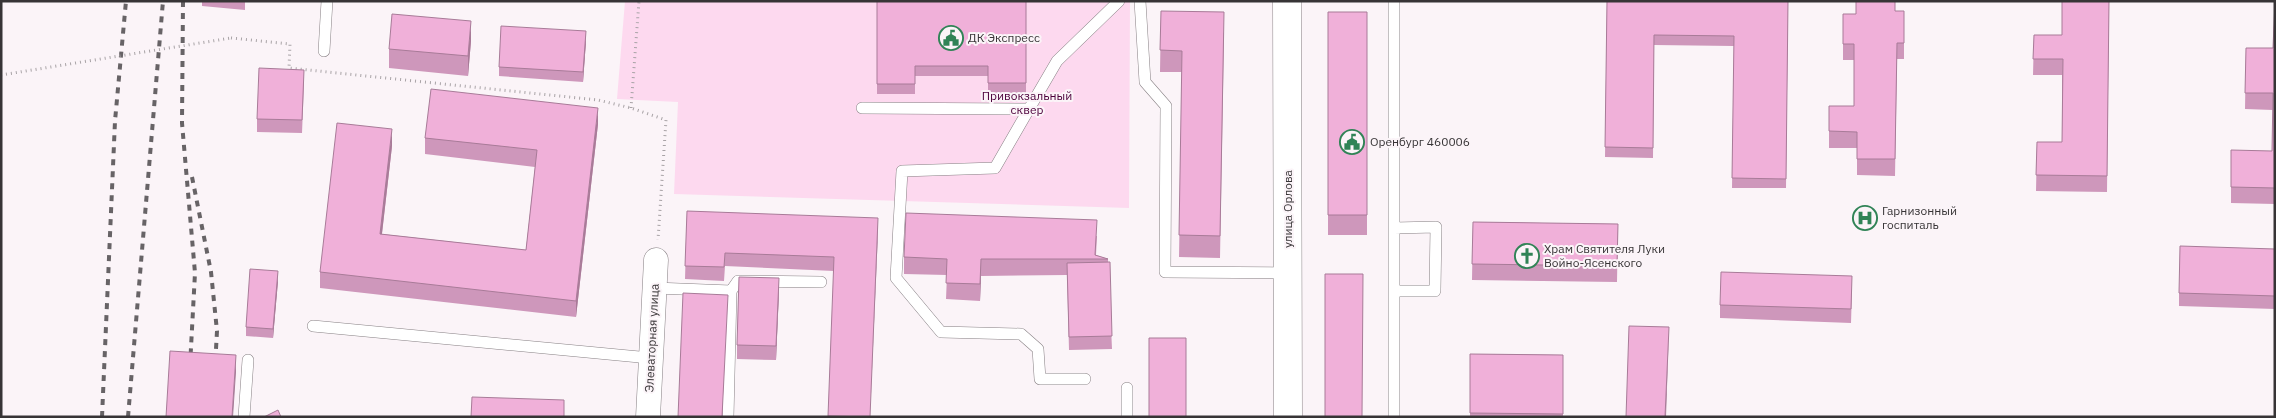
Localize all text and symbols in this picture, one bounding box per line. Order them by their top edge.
public building icon: ДК Экспресс [938,25,964,51]
place label: ДК Экспресс [968,30,1040,45]
park label: Привокзальный сквер [982,88,1072,117]
public building icon: Оренбург 460006 [1339,129,1365,155]
place label: Оренбург 460006 [1370,134,1470,149]
street label: улица Орлова [1280,169,1295,248]
place label: Гарнизонный госпиталь [1882,203,1957,232]
hospital icon: Гарнизонный госпиталь [1852,205,1878,231]
place label: Храм Святителя Луки Войно-Ясенского [1544,241,1665,270]
church icon: Храм Святителя Луки Войно-Ясенского [1514,243,1540,269]
street label: Элеваторная улица [641,283,662,393]

